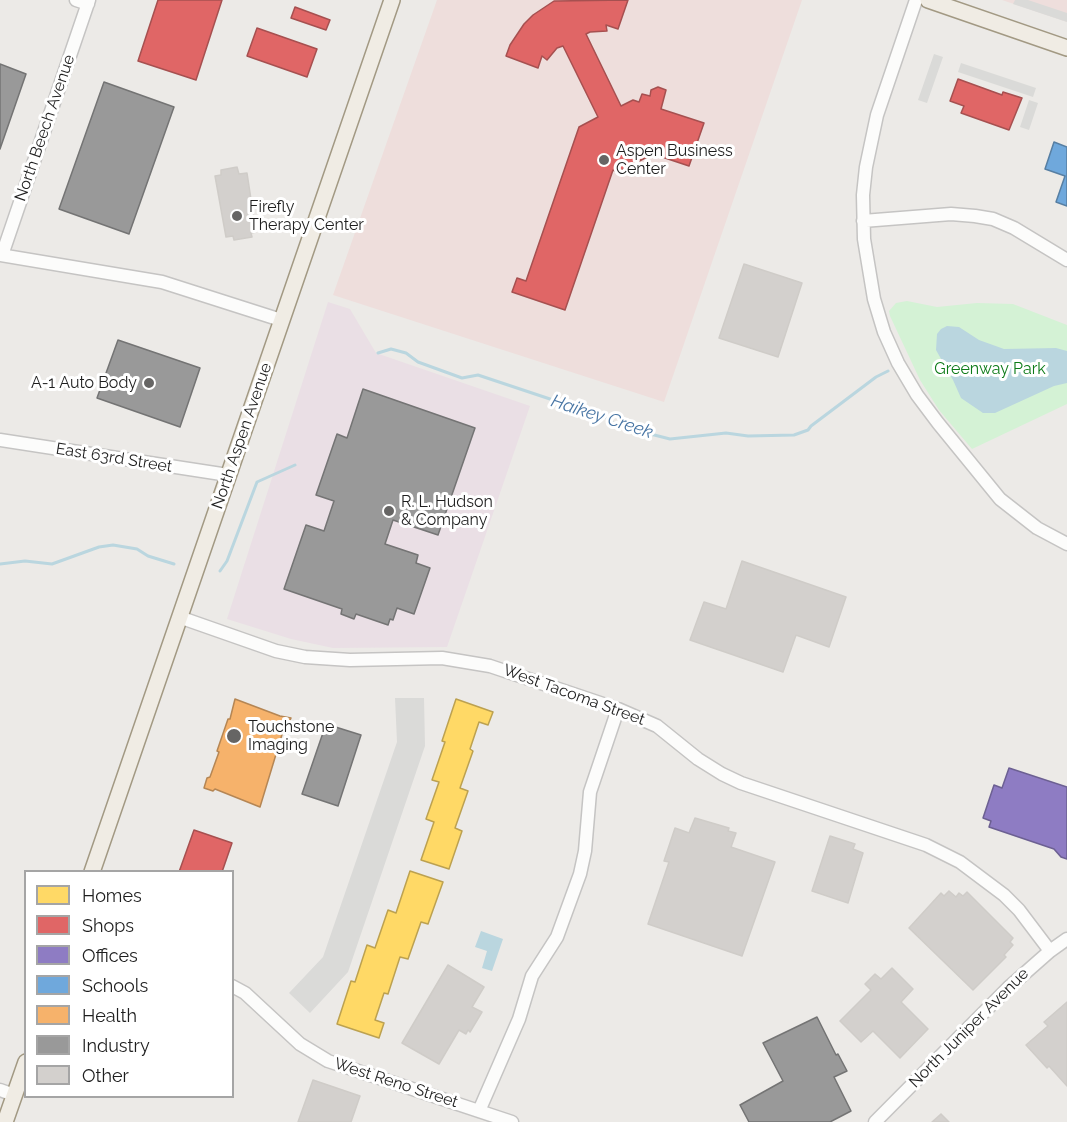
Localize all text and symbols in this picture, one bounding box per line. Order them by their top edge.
street label: North Beech Avenue [11,52,79,204]
place label: Aspen Business Center [616,141,733,179]
marker: Aspen Business Center [597,153,611,167]
place label: Firefly Therapy Center [249,197,364,235]
marker: Firefly Therapy Center [230,209,244,223]
park label: Greenway Park [934,359,1046,379]
street label: North Aspen Avenue [208,360,276,512]
place label: A-1 Auto Body [31,373,137,393]
marker: A-1 Auto Body [142,376,156,390]
water label: Haikey Creek [548,390,656,444]
street label: East 63rd Street [54,439,174,477]
place label: R. L. Hudson & Company [401,492,493,530]
marker: R. L. Hudson & Company [382,504,396,518]
street label: West Tacoma Street [501,660,647,730]
place label: Touchstone Imaging [248,717,334,755]
marker: Touchstone Imaging [225,727,243,745]
legend [24,870,234,1098]
text: Homes [82,885,142,906]
text: Shops [82,915,134,936]
text: Offices [82,945,138,966]
street label: North Juniper Avenue [905,964,1033,1092]
text: Schools [82,975,148,996]
text: Health [82,1005,137,1026]
text: Industry [82,1035,150,1056]
street label: West Reno Street [332,1054,460,1112]
text: Other [82,1065,129,1086]

